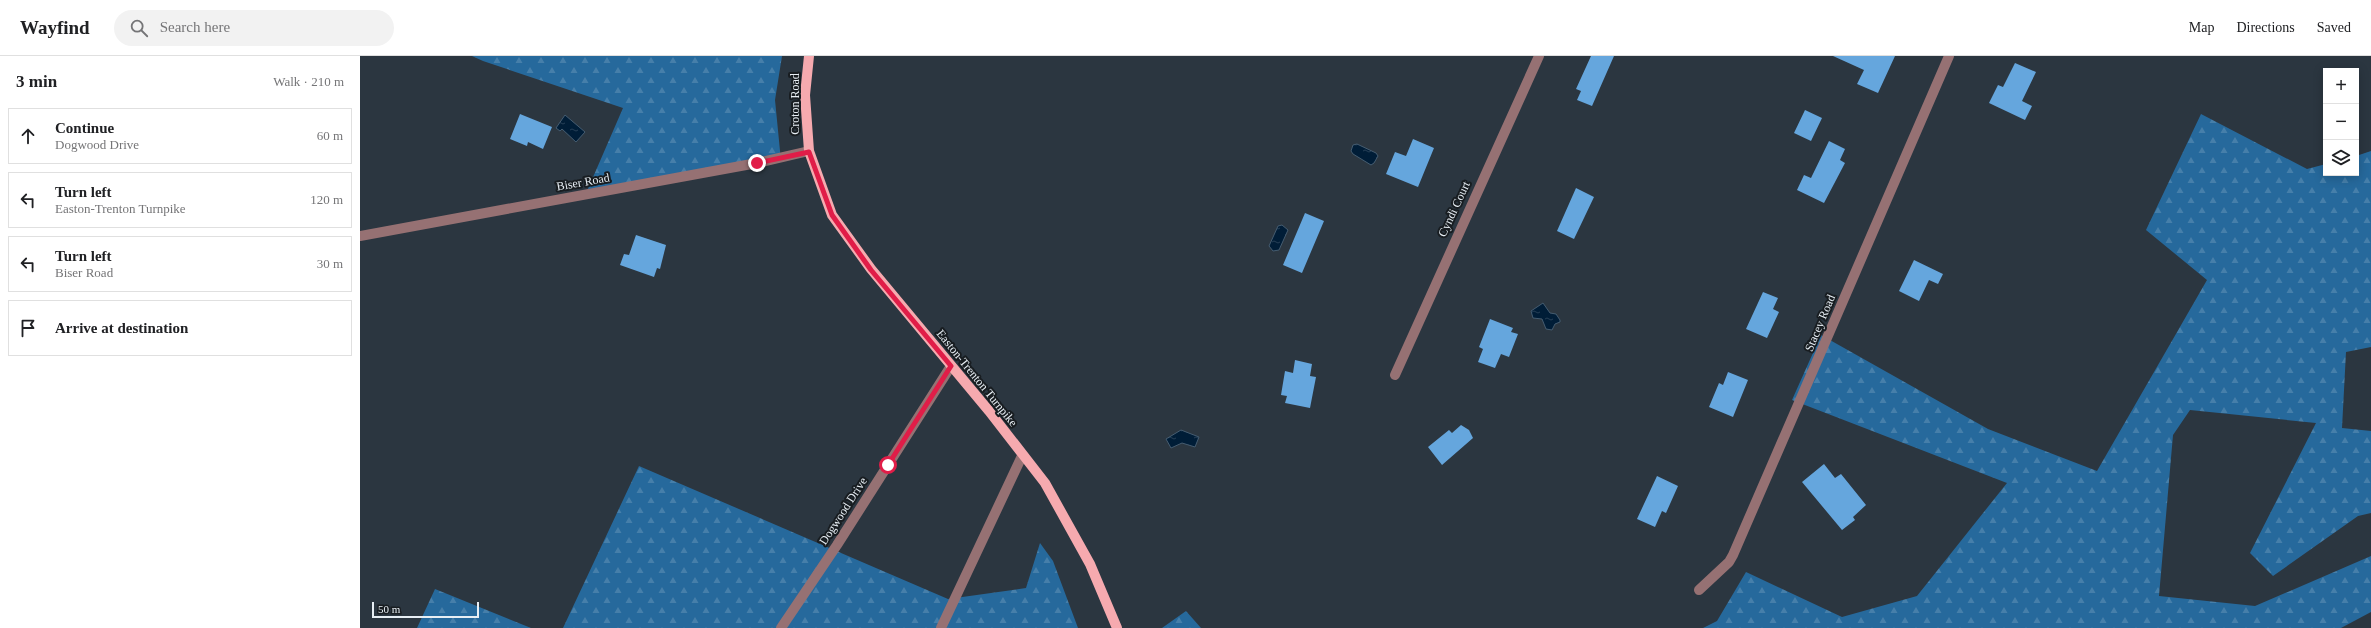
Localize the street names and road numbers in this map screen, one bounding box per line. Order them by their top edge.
street label: Croton Road [788,73,802,135]
street label: Biser Road [555,170,611,194]
street label: Cyndi Court [1435,178,1473,239]
street label: Stacey Road [1802,292,1838,354]
street label: Easton-Trenton Turnpike [934,327,1020,429]
street label: Dogwood Drive [816,475,870,547]

